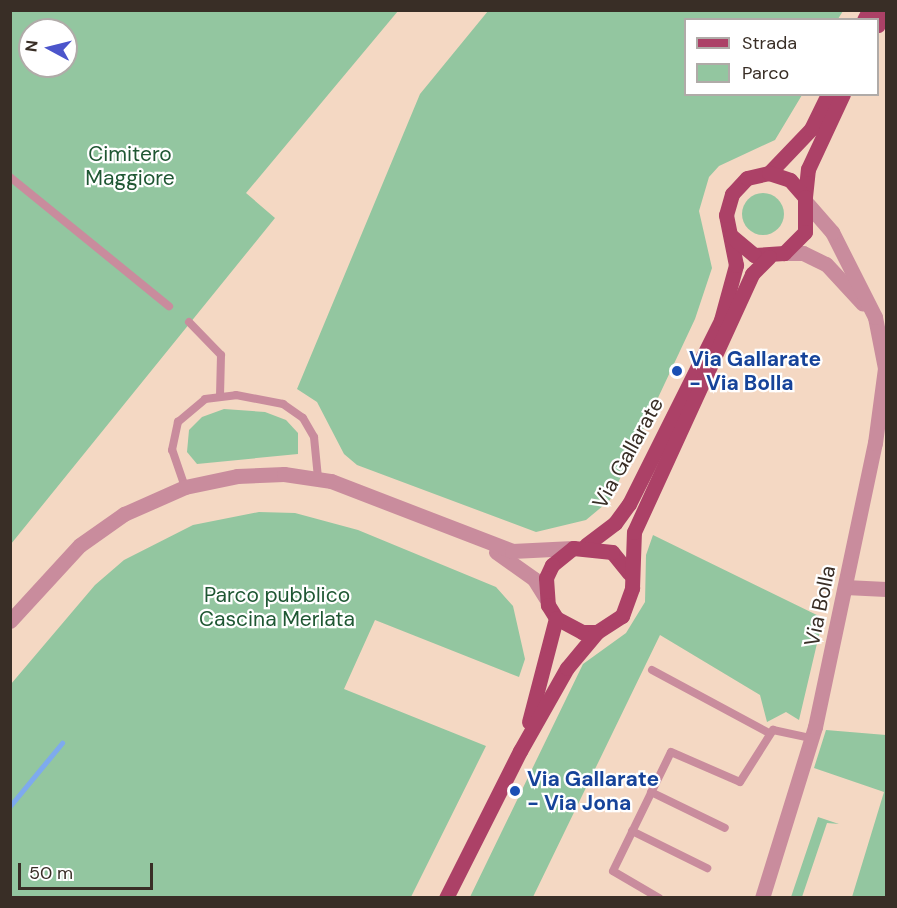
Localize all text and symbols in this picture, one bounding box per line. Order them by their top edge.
north arrow [18,18,78,78]
legend [684,18,879,96]
text: Strada [742,31,797,55]
text: N [20,39,43,53]
text: Parco [742,61,789,85]
park label: Cimitero Maggiore [85,141,175,191]
place label: Via Gallarate - Via Bolla [689,346,821,396]
marker: Via Gallarate - Via Bolla [670,364,684,378]
street label: Via Gallarate [587,393,669,513]
street label: Via Bolla [799,563,841,649]
park label: Parco pubblico Cascina Merlata [199,582,355,632]
place label: Via Gallarate - Via Jona [527,766,659,816]
marker: Via Gallarate - Via Jona [508,784,522,798]
scale bar [21,851,156,889]
text: 50 m [29,861,73,885]

